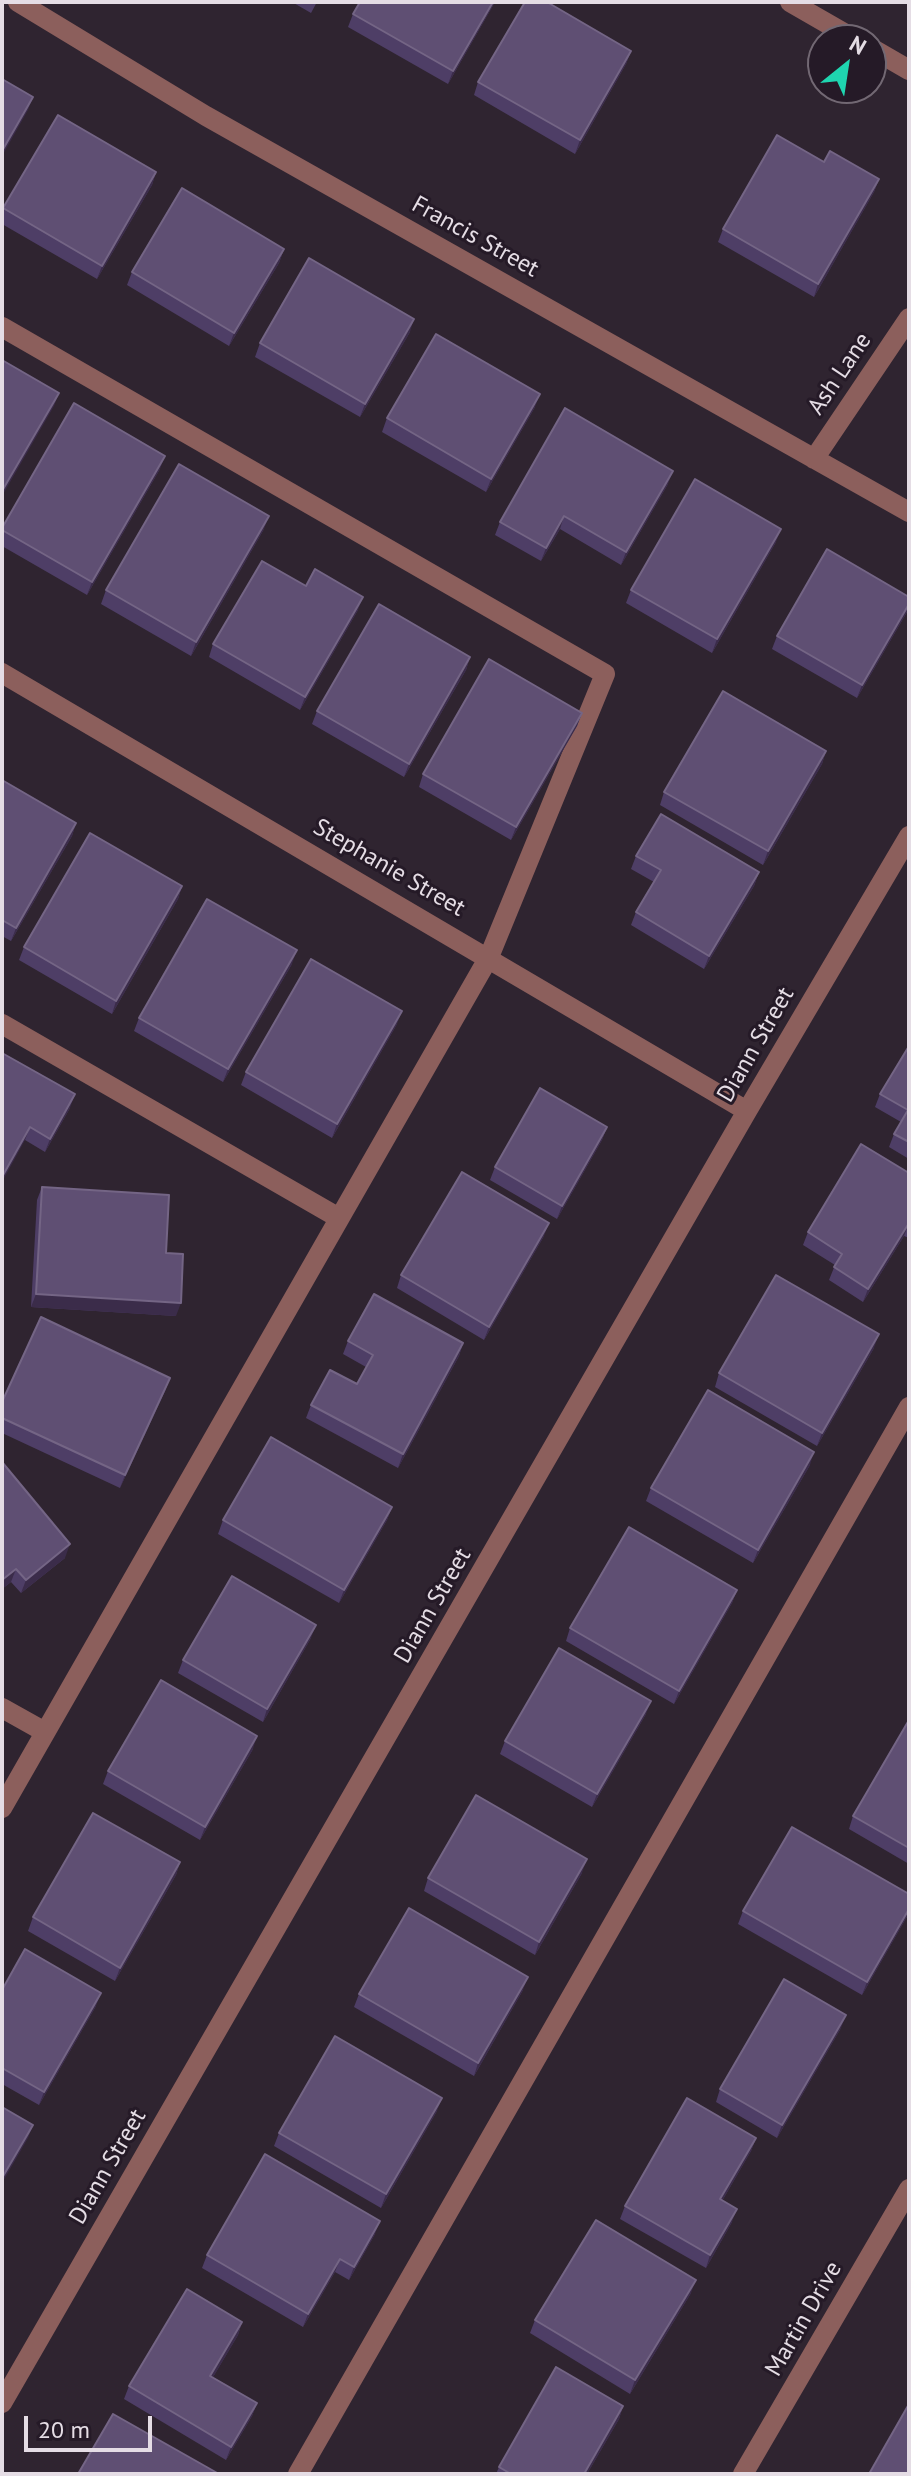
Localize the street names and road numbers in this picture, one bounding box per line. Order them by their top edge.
street label: Francis Street [407,190,543,284]
street label: Ash Lane [802,327,878,421]
street label: Stephanie Street [308,813,470,923]
street label: Diann Street [712,982,800,1108]
street label: Diann Street [389,1543,477,1669]
street label: Diann Street [64,2104,152,2230]
street label: Martin Drive [760,2257,848,2381]

